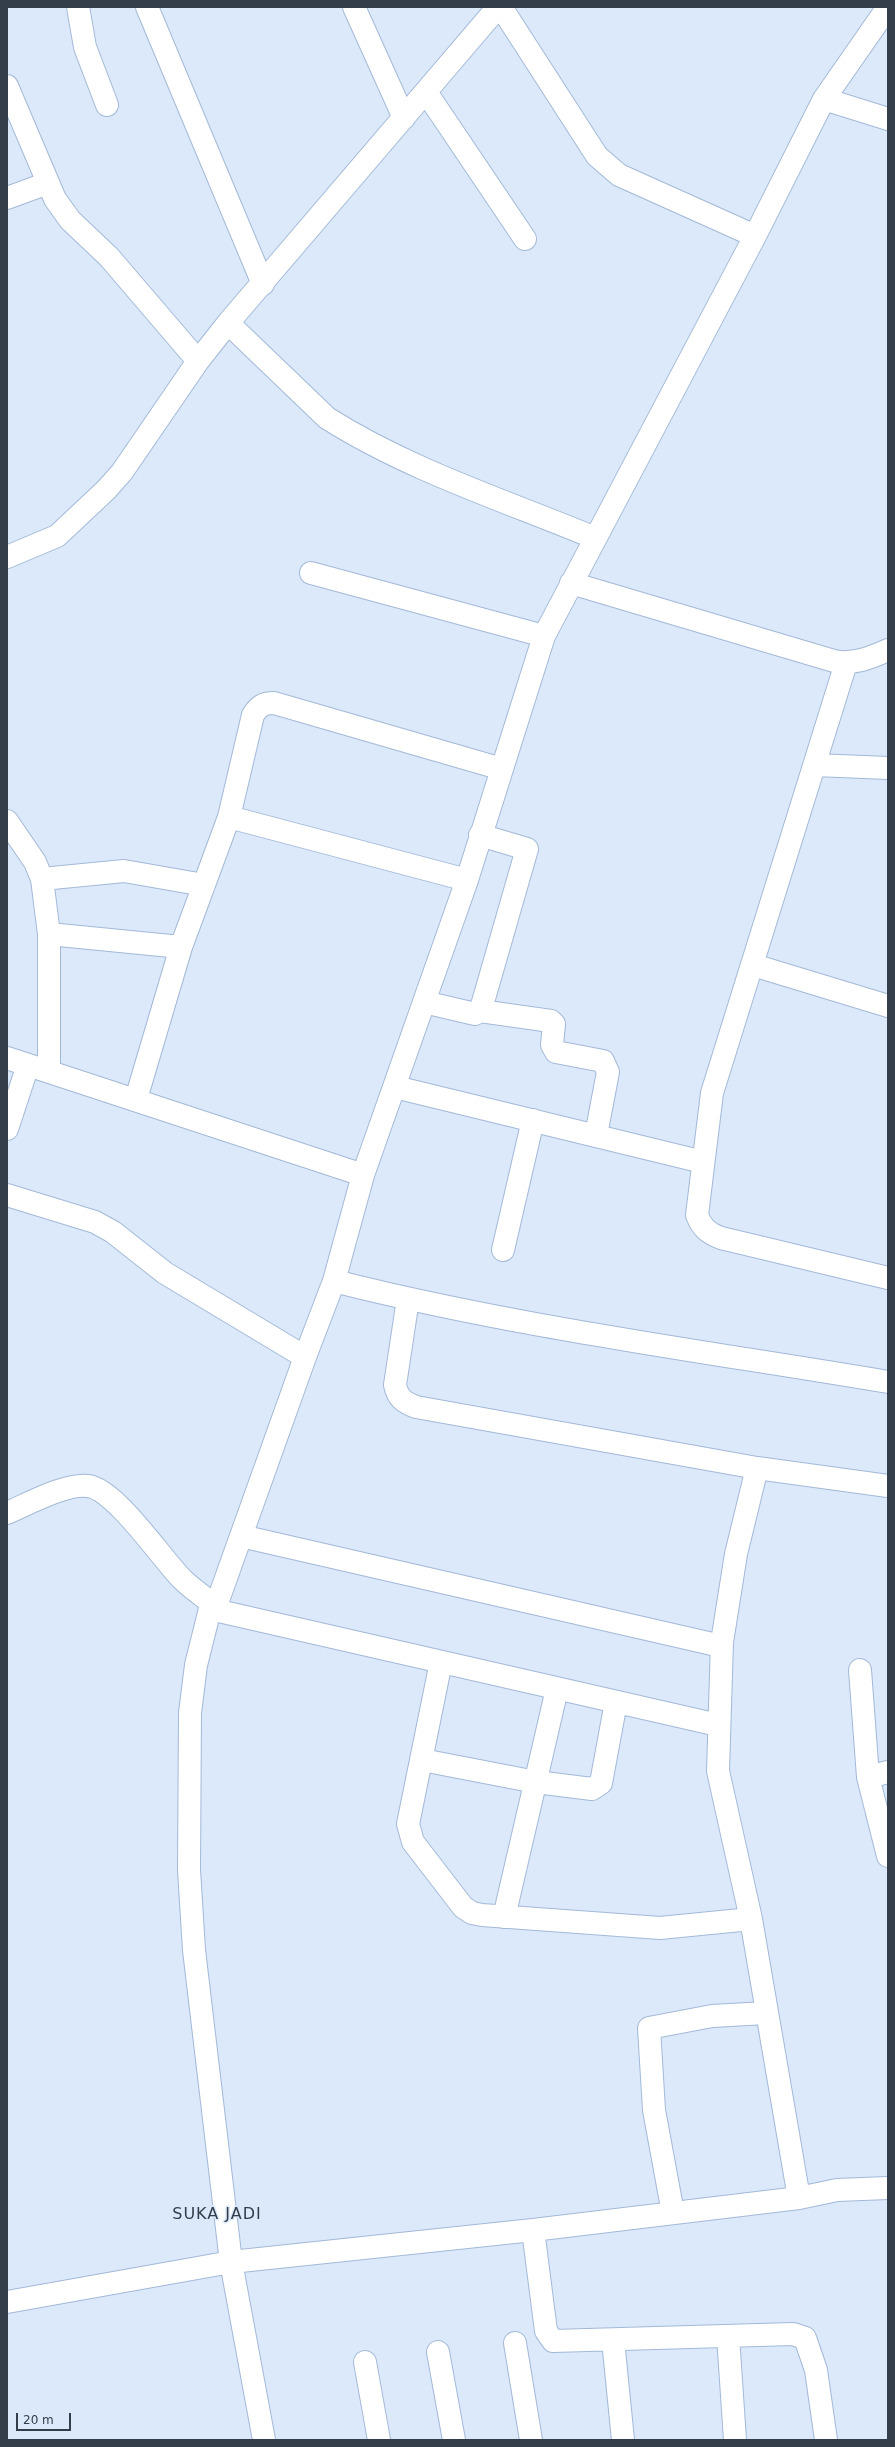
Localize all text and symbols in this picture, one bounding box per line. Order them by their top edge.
district label: SUKA JADI [172,2205,262,2225]
scale bar [18,2405,73,2431]
text: 20 m [23,2413,54,2427]

